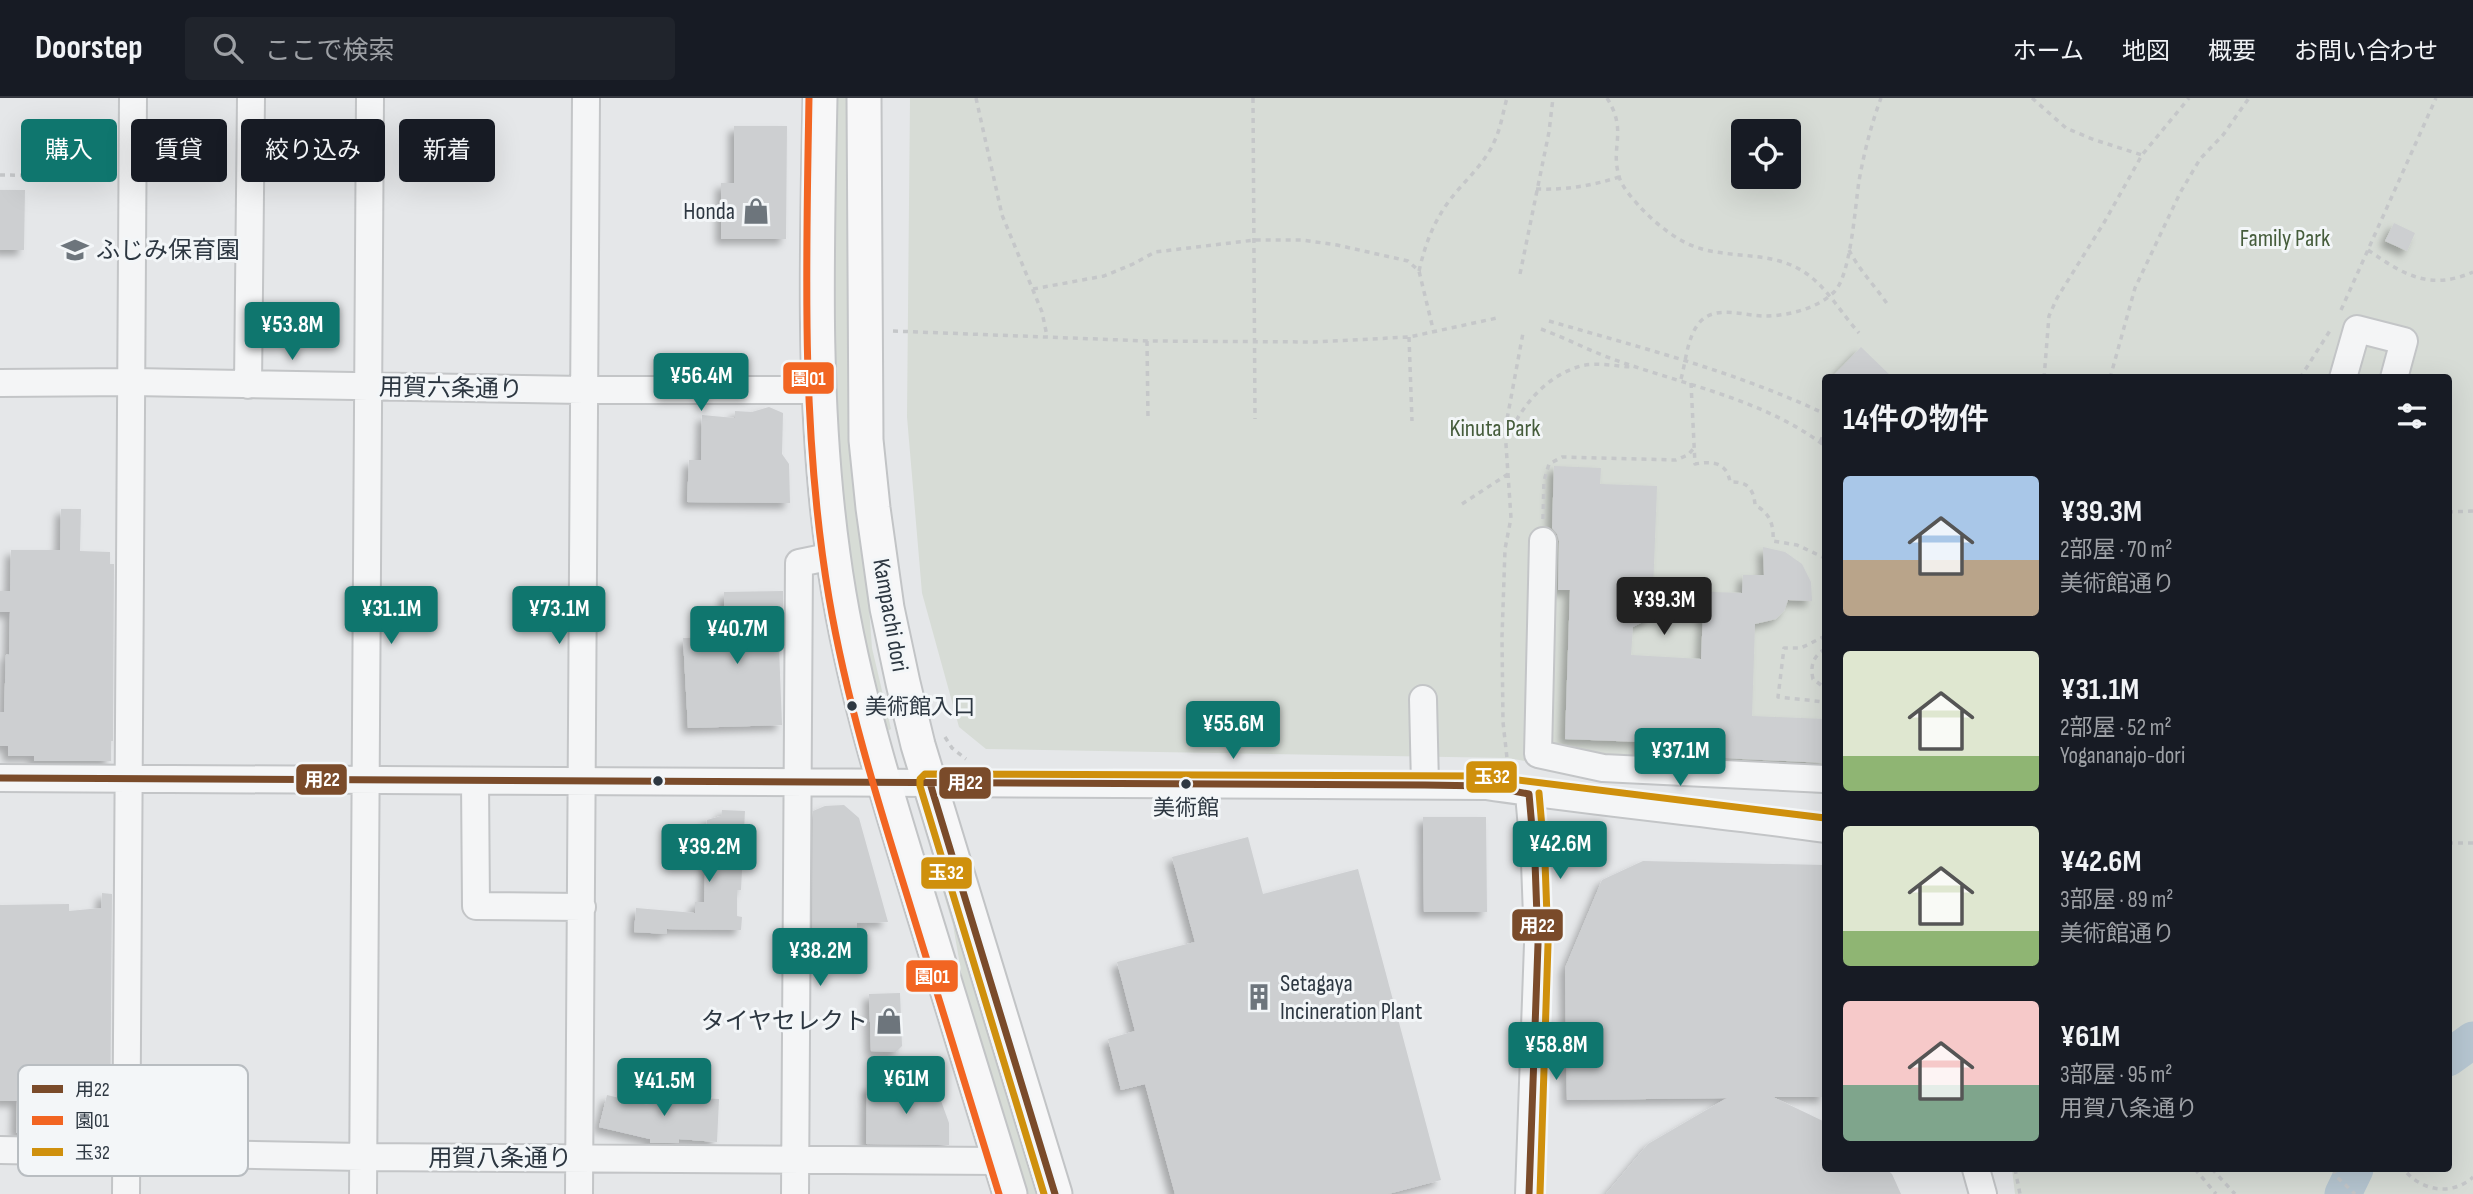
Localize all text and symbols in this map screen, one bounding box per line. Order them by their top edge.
search box [185,17,675,80]
text: Doorstep [35,28,143,68]
icon: search [209,29,247,67]
text: ここで検索 [265,36,395,67]
text: ホーム [2013,37,2084,66]
text: 地図 [2122,37,2170,66]
text: 概要 [2208,37,2256,66]
text: お問い合わせ [2294,37,2438,66]
chip: 購入 [21,119,117,182]
chip: 賃貸 [131,119,227,182]
chip: 絞り込み [241,119,385,182]
chip: 新着 [399,119,495,182]
map controls [1731,119,1801,189]
button: locate [1731,119,1801,189]
shop icon: Honda [741,196,771,226]
place label: Honda [683,197,735,226]
park label: Family Park [2240,224,2330,253]
school or university icon: ふじみ保育園 [60,235,90,265]
place label: ふじみ保育園 [96,236,240,265]
pin: ¥53.8M [235,302,349,362]
text: ¥53.8M [261,311,323,339]
pin: ¥56.4M [644,354,758,413]
line badge: 園01 [782,361,835,395]
text: ¥56.4M [670,362,732,390]
text: 園01 [790,368,826,391]
street label: 用賀六条通り [379,373,523,404]
icon: filters [2393,397,2431,435]
text: 14件の物件 [1843,402,1989,438]
park label: Kinuta Park [1449,414,1541,443]
text: ¥39.3M [2060,494,2142,530]
icon: home [1899,504,1983,588]
text: 2部屋 · 70 m² [2060,536,2172,564]
street label: Kampachi dori [866,556,915,674]
text: 美術館通り [2060,570,2175,598]
pin: ¥39.3M [1607,578,1721,637]
text: ¥39.3M [1633,586,1695,614]
pin: ¥31.1M [334,587,448,646]
pin: ¥73.1M [502,587,616,646]
text: ¥31.1M [361,595,421,623]
text: ¥73.1M [528,595,590,623]
pin: ¥40.7M [680,606,794,666]
text: ¥40.7M [706,615,768,643]
text: ¥31.1M [2060,672,2139,708]
icon: home [1899,679,1983,763]
place label: 美術館入口 [865,694,975,721]
marker: 美術館入口 [845,699,859,713]
pin: ¥55.6M [1176,702,1290,761]
text: ¥55.6M [1202,710,1264,738]
text: 2部屋 · 52 m² [2060,714,2172,742]
pin: ¥37.1M [1623,728,1737,788]
text: ¥37.1M [1651,737,1709,765]
text: Yogananajo-dori [2060,742,2185,770]
line badge: 玉32 [1465,760,1518,794]
line badge: 用22 [295,763,348,796]
line badge: 用22 [938,766,992,800]
text: 玉32 [1474,766,1510,789]
text: 用22 [304,769,340,792]
text: 用22 [947,772,983,795]
unlabelled marker [651,774,665,788]
marker: 美術館 [1179,777,1193,791]
place label: 美術館 [1153,795,1219,822]
pin: ¥42.6M [1503,822,1617,881]
pin: ¥39.2M [652,824,766,884]
text: ¥42.6M [1529,830,1591,858]
text: ¥39.2M [678,833,741,861]
text: ¥42.6M [2060,844,2141,880]
icon: home [1899,854,1983,938]
line badge: 玉32 [920,856,973,890]
text: 玉32 [928,862,964,885]
text: 3部屋 · 89 m² [2060,886,2173,914]
line badge: 用22 [1511,908,1564,942]
text: 用22 [1519,915,1555,938]
text: 美術館通り [2060,920,2175,948]
pin: ¥38.2M [763,928,877,988]
text: ¥38.2M [788,937,852,965]
line badge: 園01 [905,959,959,993]
text: 園01 [914,966,950,989]
place label: Setagaya Incineration Plant [1280,969,1422,1026]
building icon: Setagaya Incineration Plant [1244,982,1274,1012]
shop icon: タイヤセレクト [874,1006,904,1036]
place label: タイヤセレクト [701,1007,868,1036]
text: ¥61M [2060,1019,2120,1055]
pin: ¥58.8M [1499,1023,1613,1082]
icon: home [1899,1029,1983,1113]
text: ¥58.8M [1524,1031,1588,1059]
pin: ¥61M [865,1056,947,1116]
pin: ¥41.5M [607,1058,721,1118]
text: 3部屋 · 95 m² [2060,1061,2173,1089]
legend [18,1065,248,1176]
text: ¥61M [883,1065,929,1093]
text: ¥41.5M [633,1067,695,1095]
text: 用22 [75,1079,110,1102]
text: 用賀八条通り [2060,1095,2198,1123]
text: 園01 [75,1110,109,1133]
text: 玉32 [75,1142,110,1165]
street label: 用賀八条通り [428,1144,572,1173]

